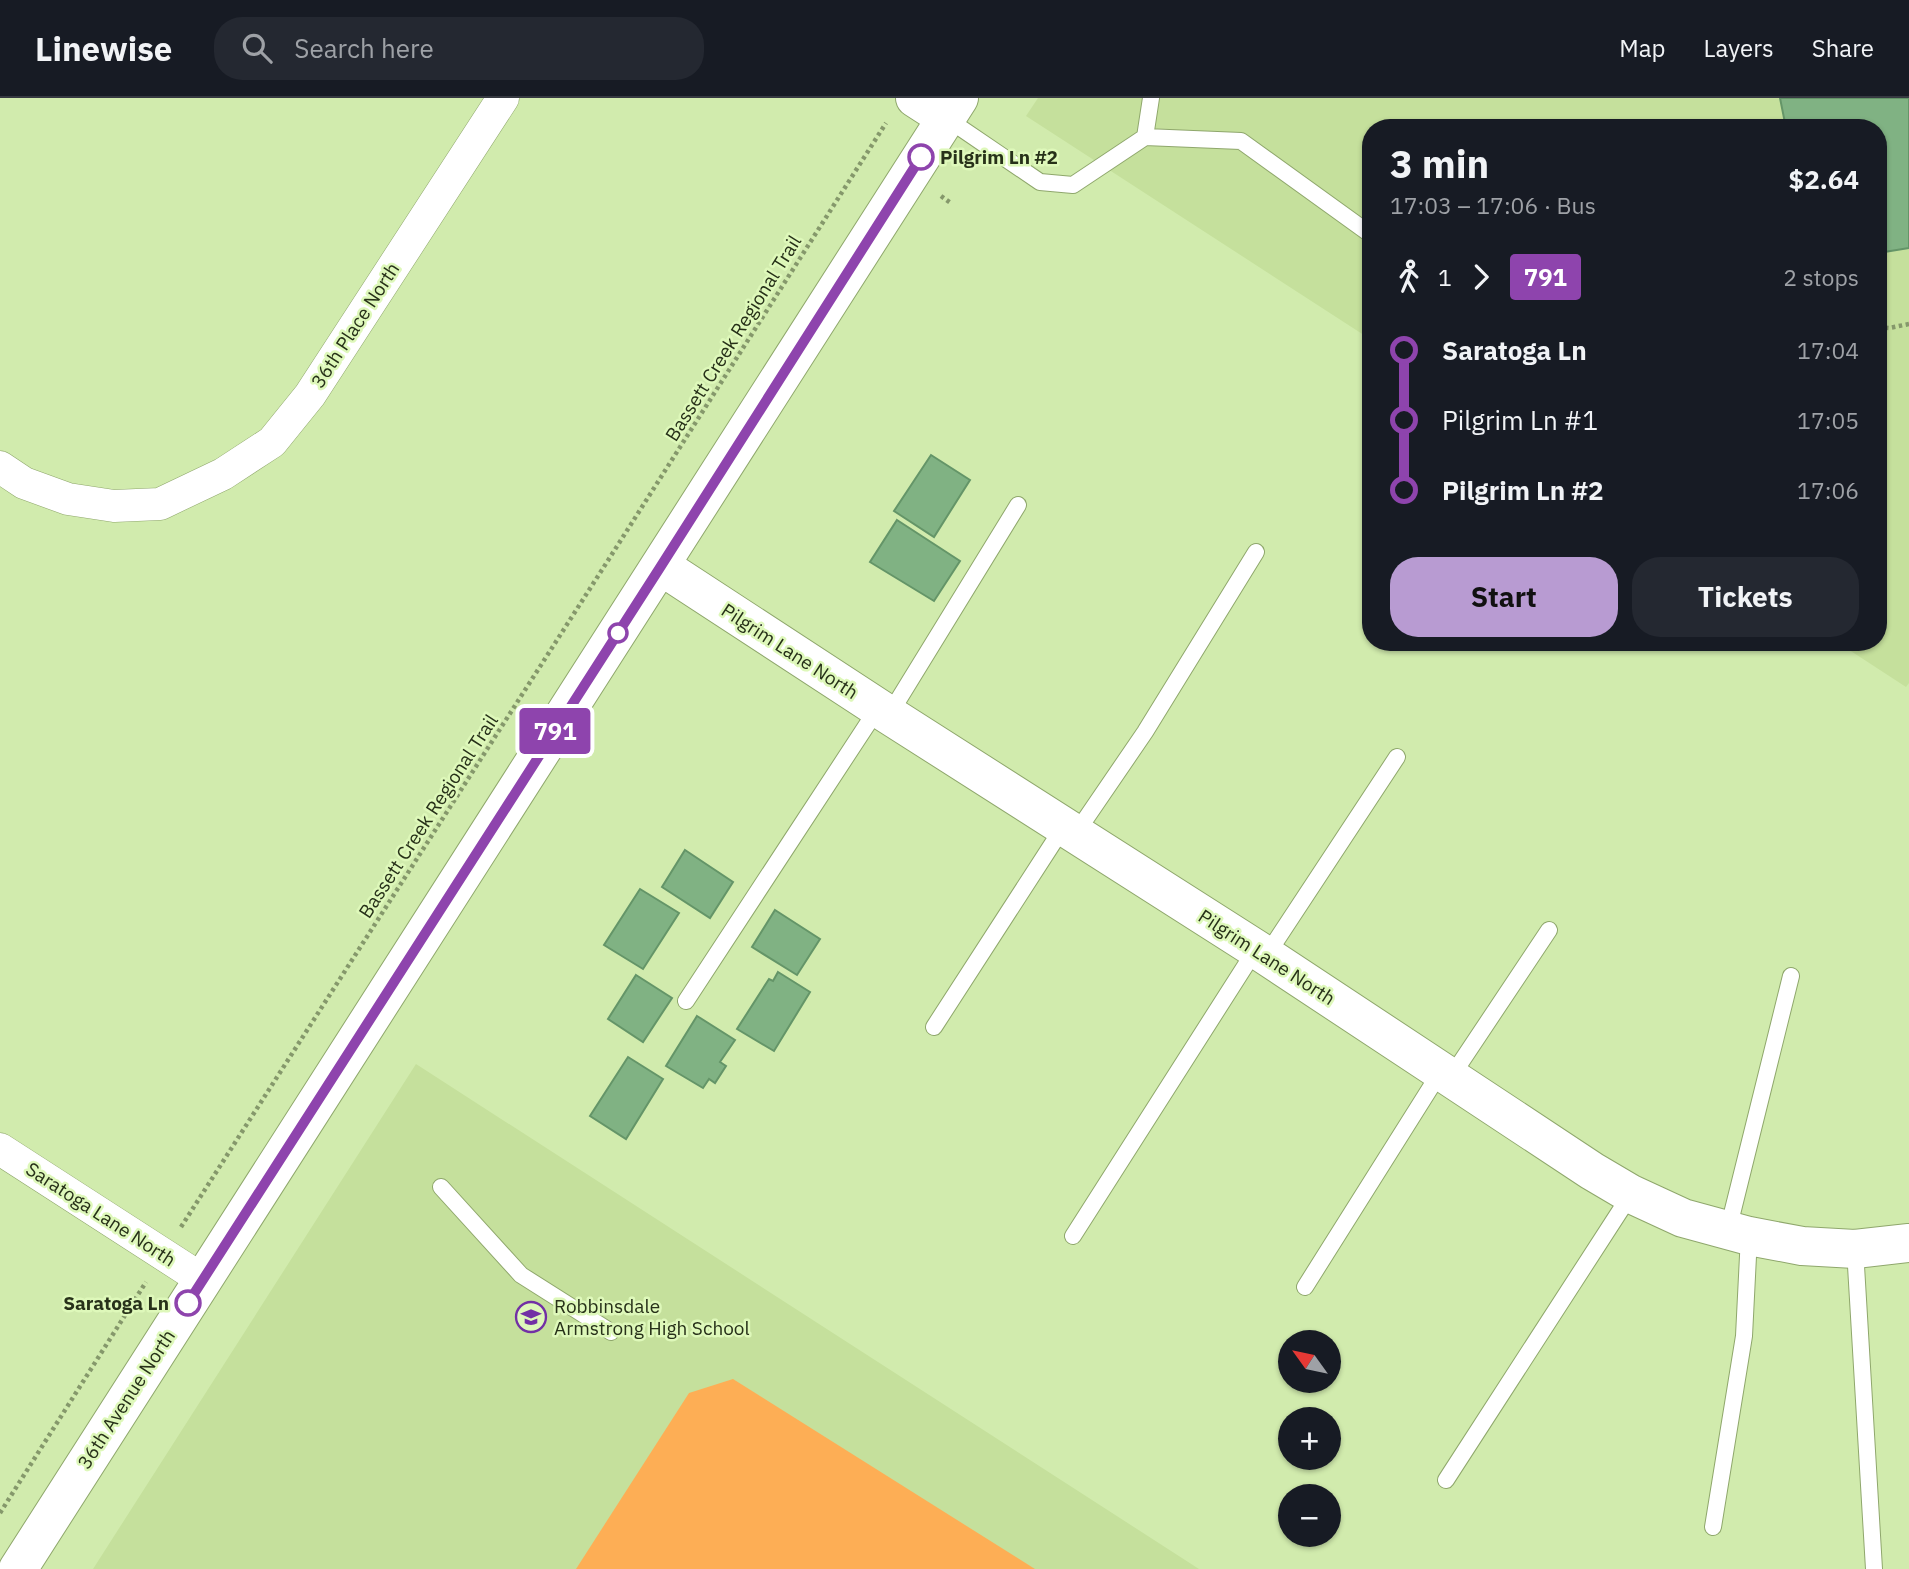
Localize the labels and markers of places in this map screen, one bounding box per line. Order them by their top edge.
marker: Pilgrim Ln #2 [908,144,934,170]
place label: Pilgrim Ln #2 [940,145,1058,169]
unlabelled marker [608,623,628,643]
marker: Saratoga Ln [175,1290,201,1316]
place label: Saratoga Ln [63,1291,169,1315]
place label: Robbinsdale Armstrong High School [554,1294,750,1340]
school or university icon: Robbinsdale Armstrong High School [514,1300,548,1334]

